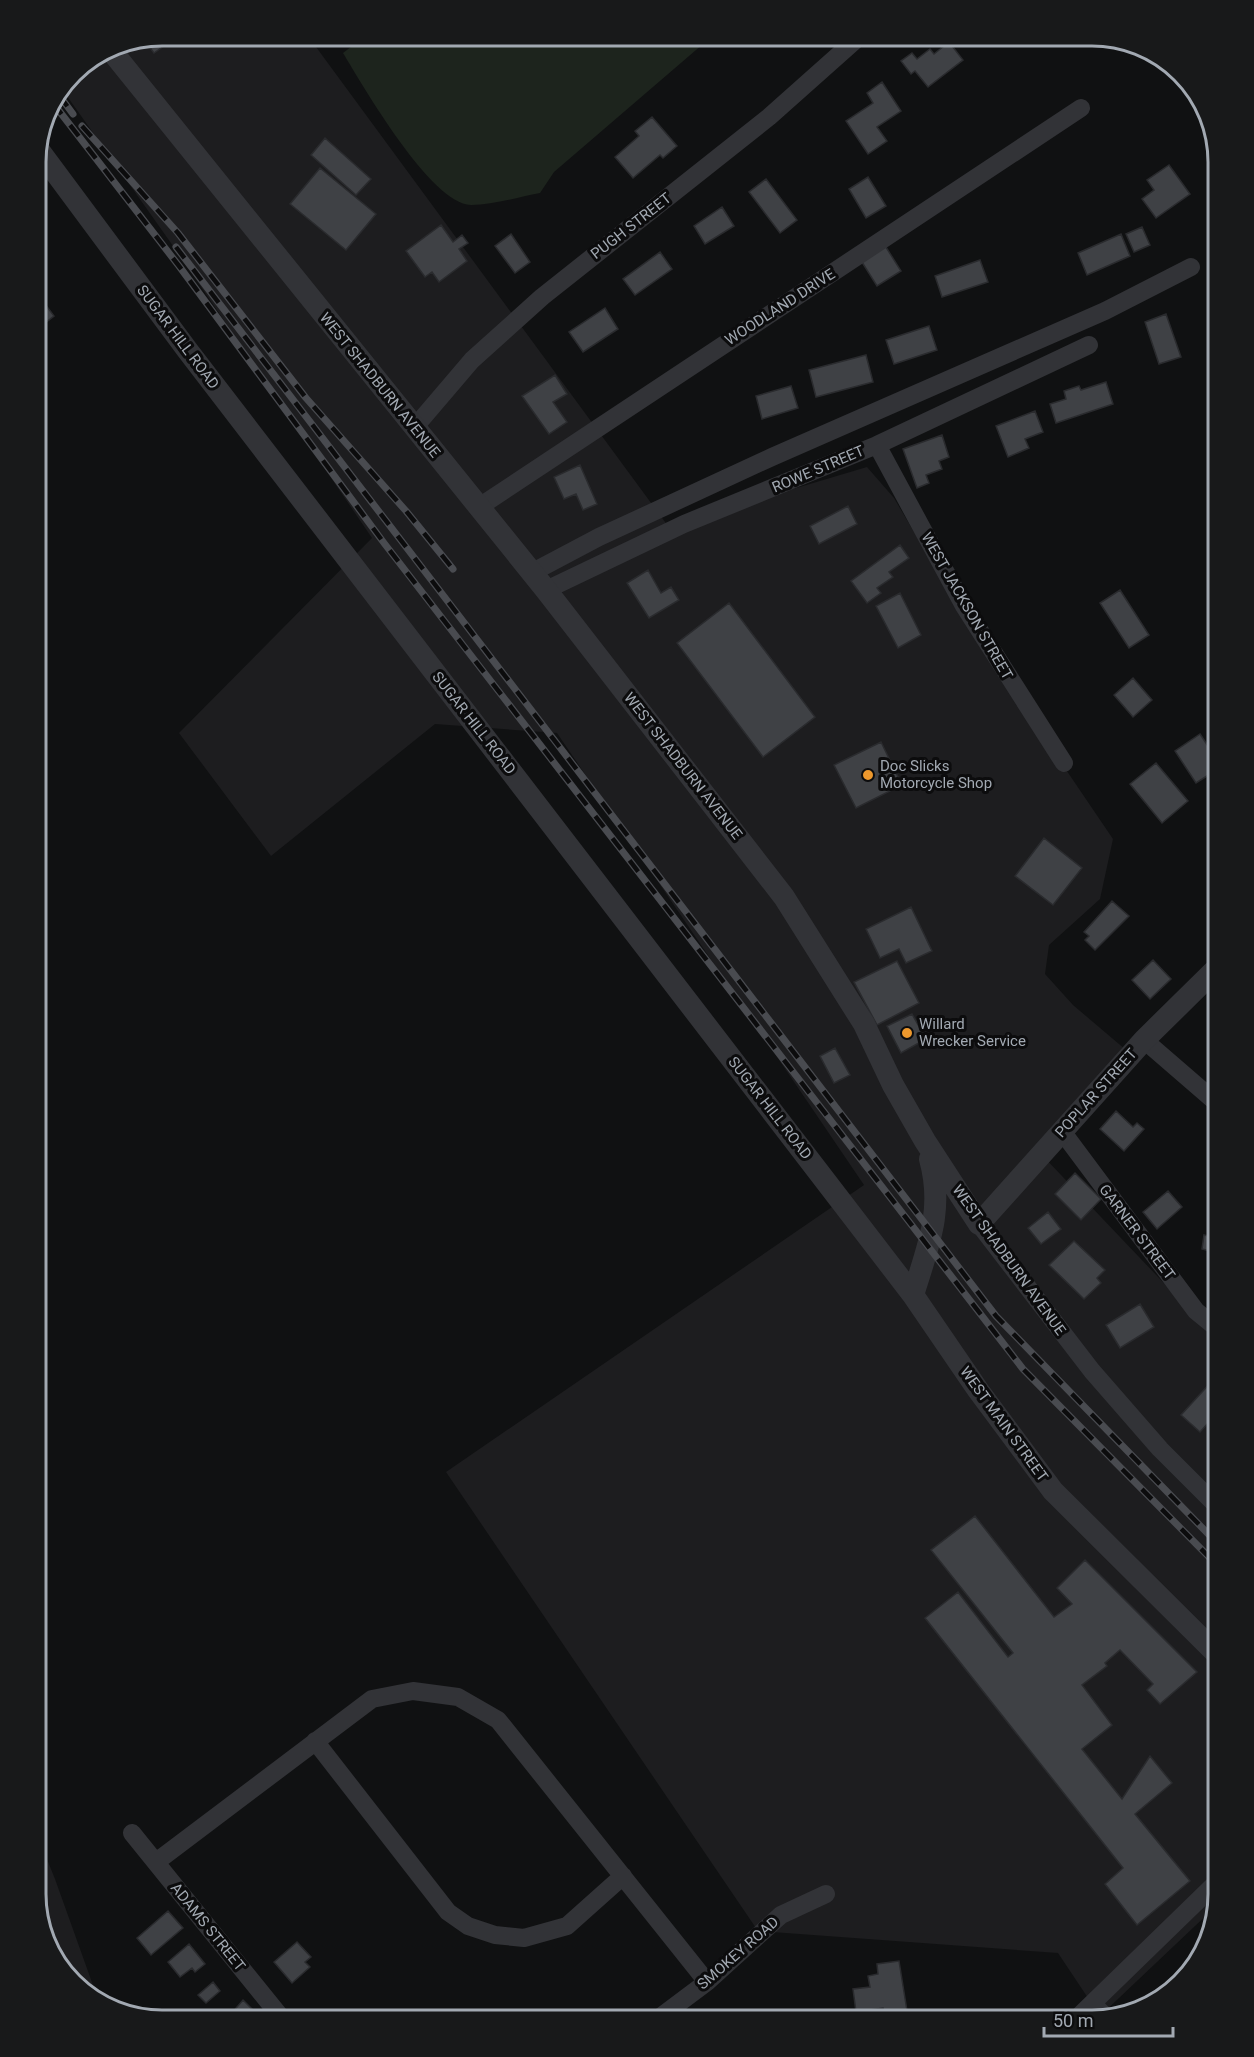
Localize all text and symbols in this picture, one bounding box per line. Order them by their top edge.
street label: PUGH STREET [587,189,675,263]
street label: WOODLAND DRIVE [722,265,839,349]
street label: SUGAR HILL ROAD [133,282,223,392]
street label: WEST SHADBURN AVENUE [316,309,444,462]
street label: ROWE STREET [769,441,867,497]
street label: WEST JACKSON STREET [917,529,1017,683]
street label: SUGAR HILL ROAD [428,668,520,778]
street label: WEST SHADBURN AVENUE [620,689,746,843]
place label: Doc Slicks Motorcycle Shop [880,757,992,792]
marker: Doc Slicks Motorcycle Shop [861,768,875,782]
place label: Willard Wrecker Service [919,1015,1026,1050]
marker: Willard Wrecker Service [900,1026,914,1040]
street label: POPLAR STREET [1051,1045,1141,1141]
street label: SUGAR HILL ROAD [724,1053,816,1163]
street label: WEST SHADBURN AVENUE [948,1181,1070,1339]
street label: GARNER STREET [1095,1181,1179,1283]
street label: WEST MAIN STREET [956,1363,1052,1485]
street label: ADAMS STREET [167,1879,249,1975]
street label: SMOKEY ROAD [694,1913,782,1993]
scale bar [1044,2000,1173,2038]
text: 50 m [1053,2010,1093,2031]

